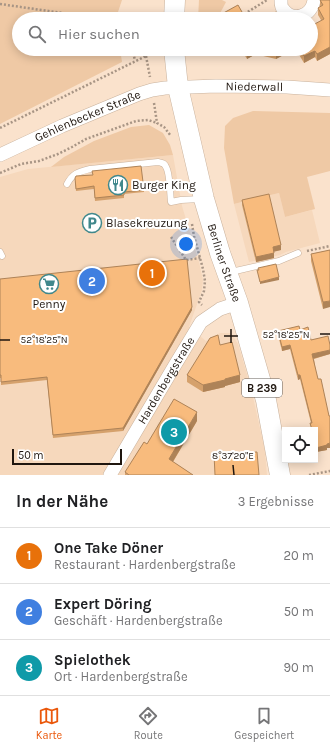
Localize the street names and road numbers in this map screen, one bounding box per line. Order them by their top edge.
street label: Niederwall [225,79,283,94]
street label: Gehlenbecker Straße [32,87,143,145]
street label: Berliner Straße [205,222,244,304]
street label: Hardenbergstraße [135,334,197,427]
road number: B 239 [242,379,282,397]

